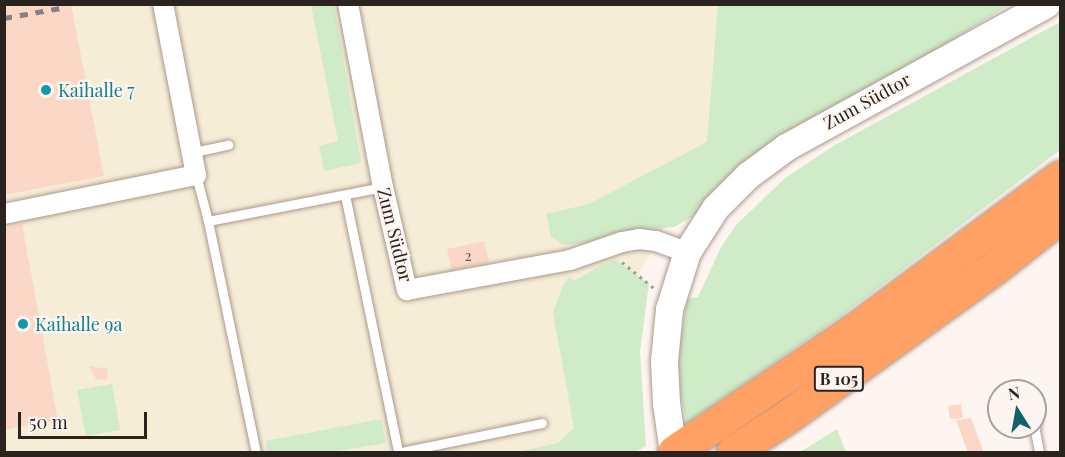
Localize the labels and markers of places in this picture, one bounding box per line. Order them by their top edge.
place label: Kaihalle 7 [58,79,135,101]
marker: Kaihalle 7 [39,83,53,97]
place label: Kaihalle 9a [35,313,122,335]
marker: Kaihalle 9a [16,317,30,331]

